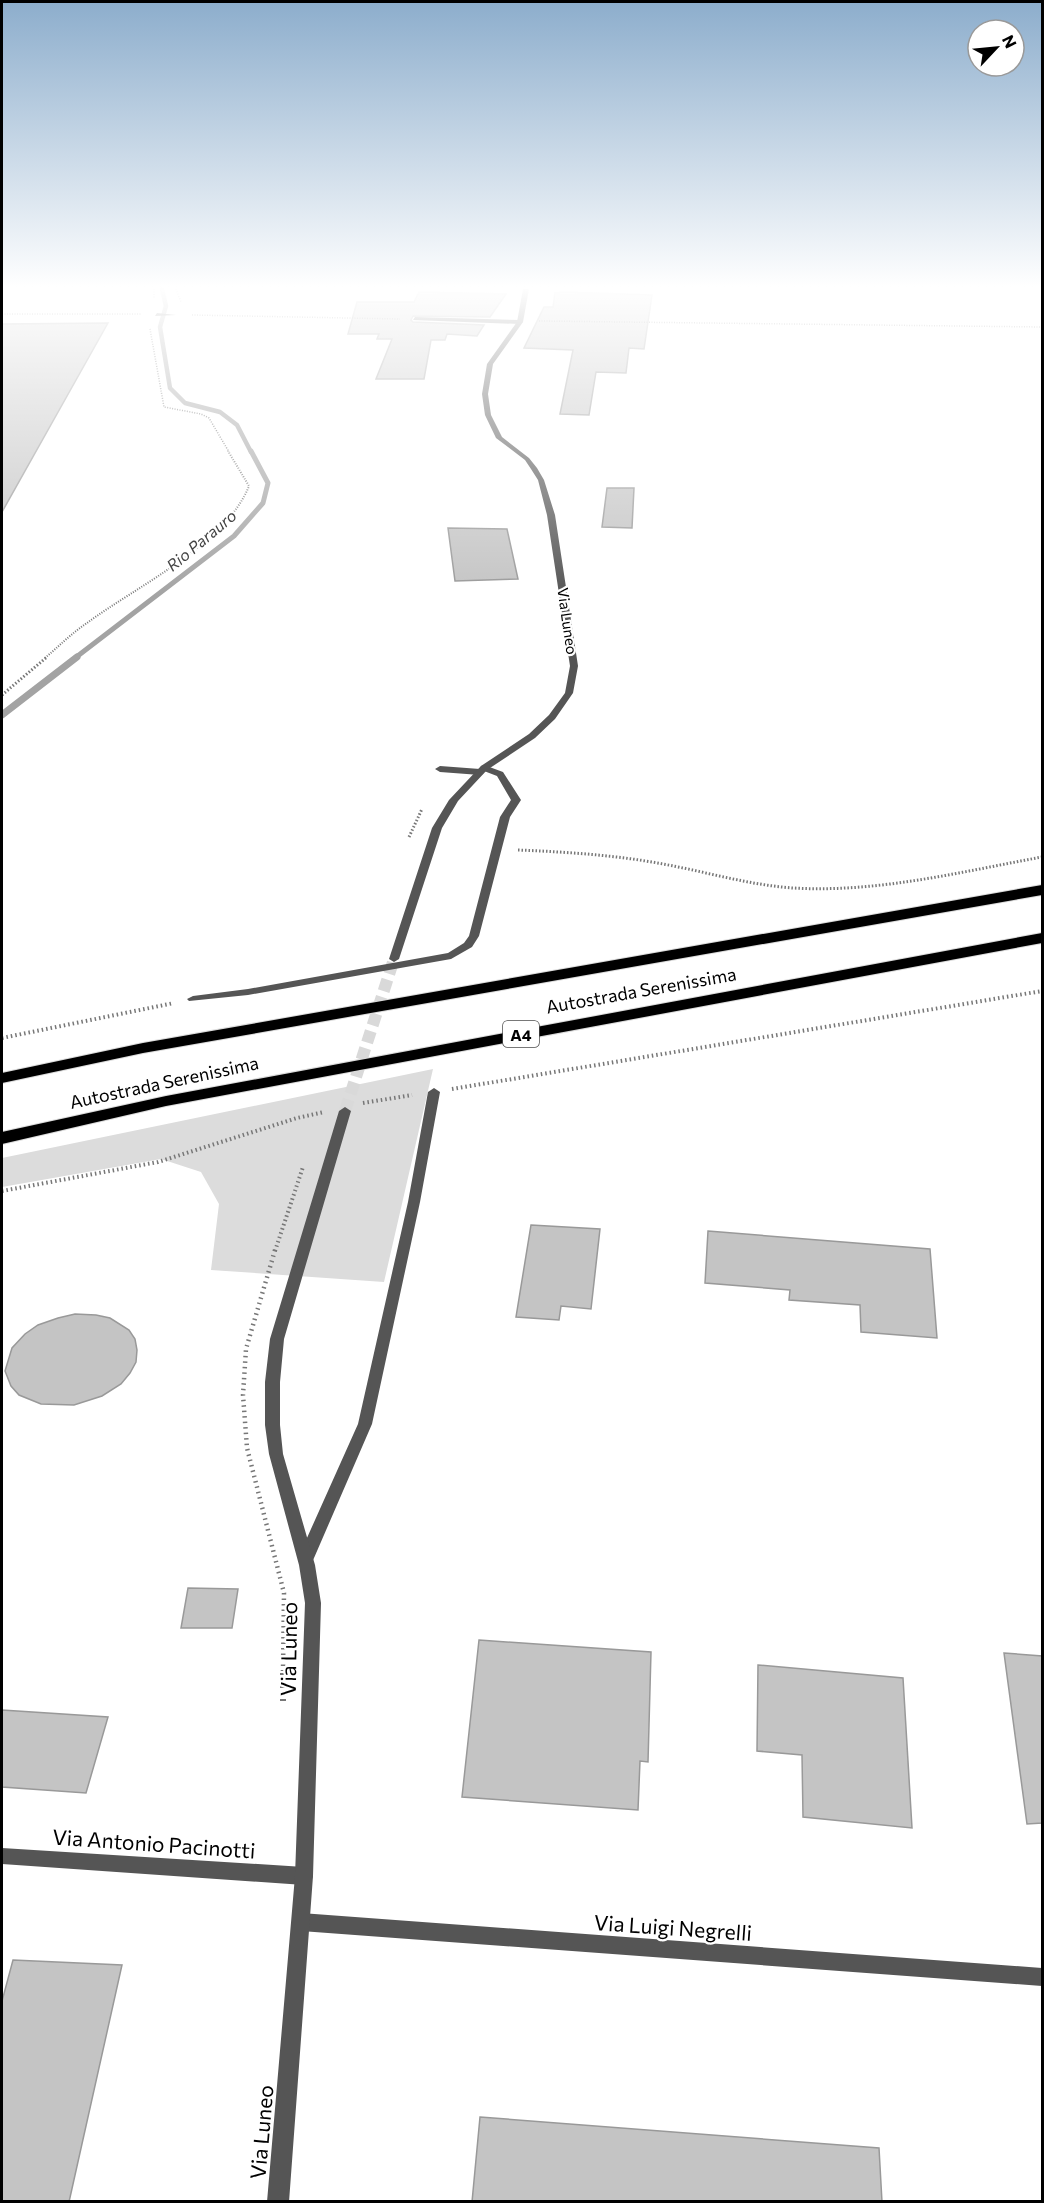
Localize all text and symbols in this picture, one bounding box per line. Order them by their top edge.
north arrow [966,18,1026,78]
text: N [999,32,1021,51]
water label: Rio Parauro [162,505,240,575]
street label: Via Luneo [554,586,582,656]
street label: Autostrada Serenissima [544,962,738,1018]
road number: A4 [503,1021,539,1047]
street label: Autostrada Serenissima [67,1051,261,1113]
street label: Via Luneo [275,1602,301,1696]
street label: Via Antonio Pacinotti [52,1823,256,1863]
street label: Via Luigi Negrelli [593,1909,753,1945]
street label: Via Luneo [244,2084,278,2180]

